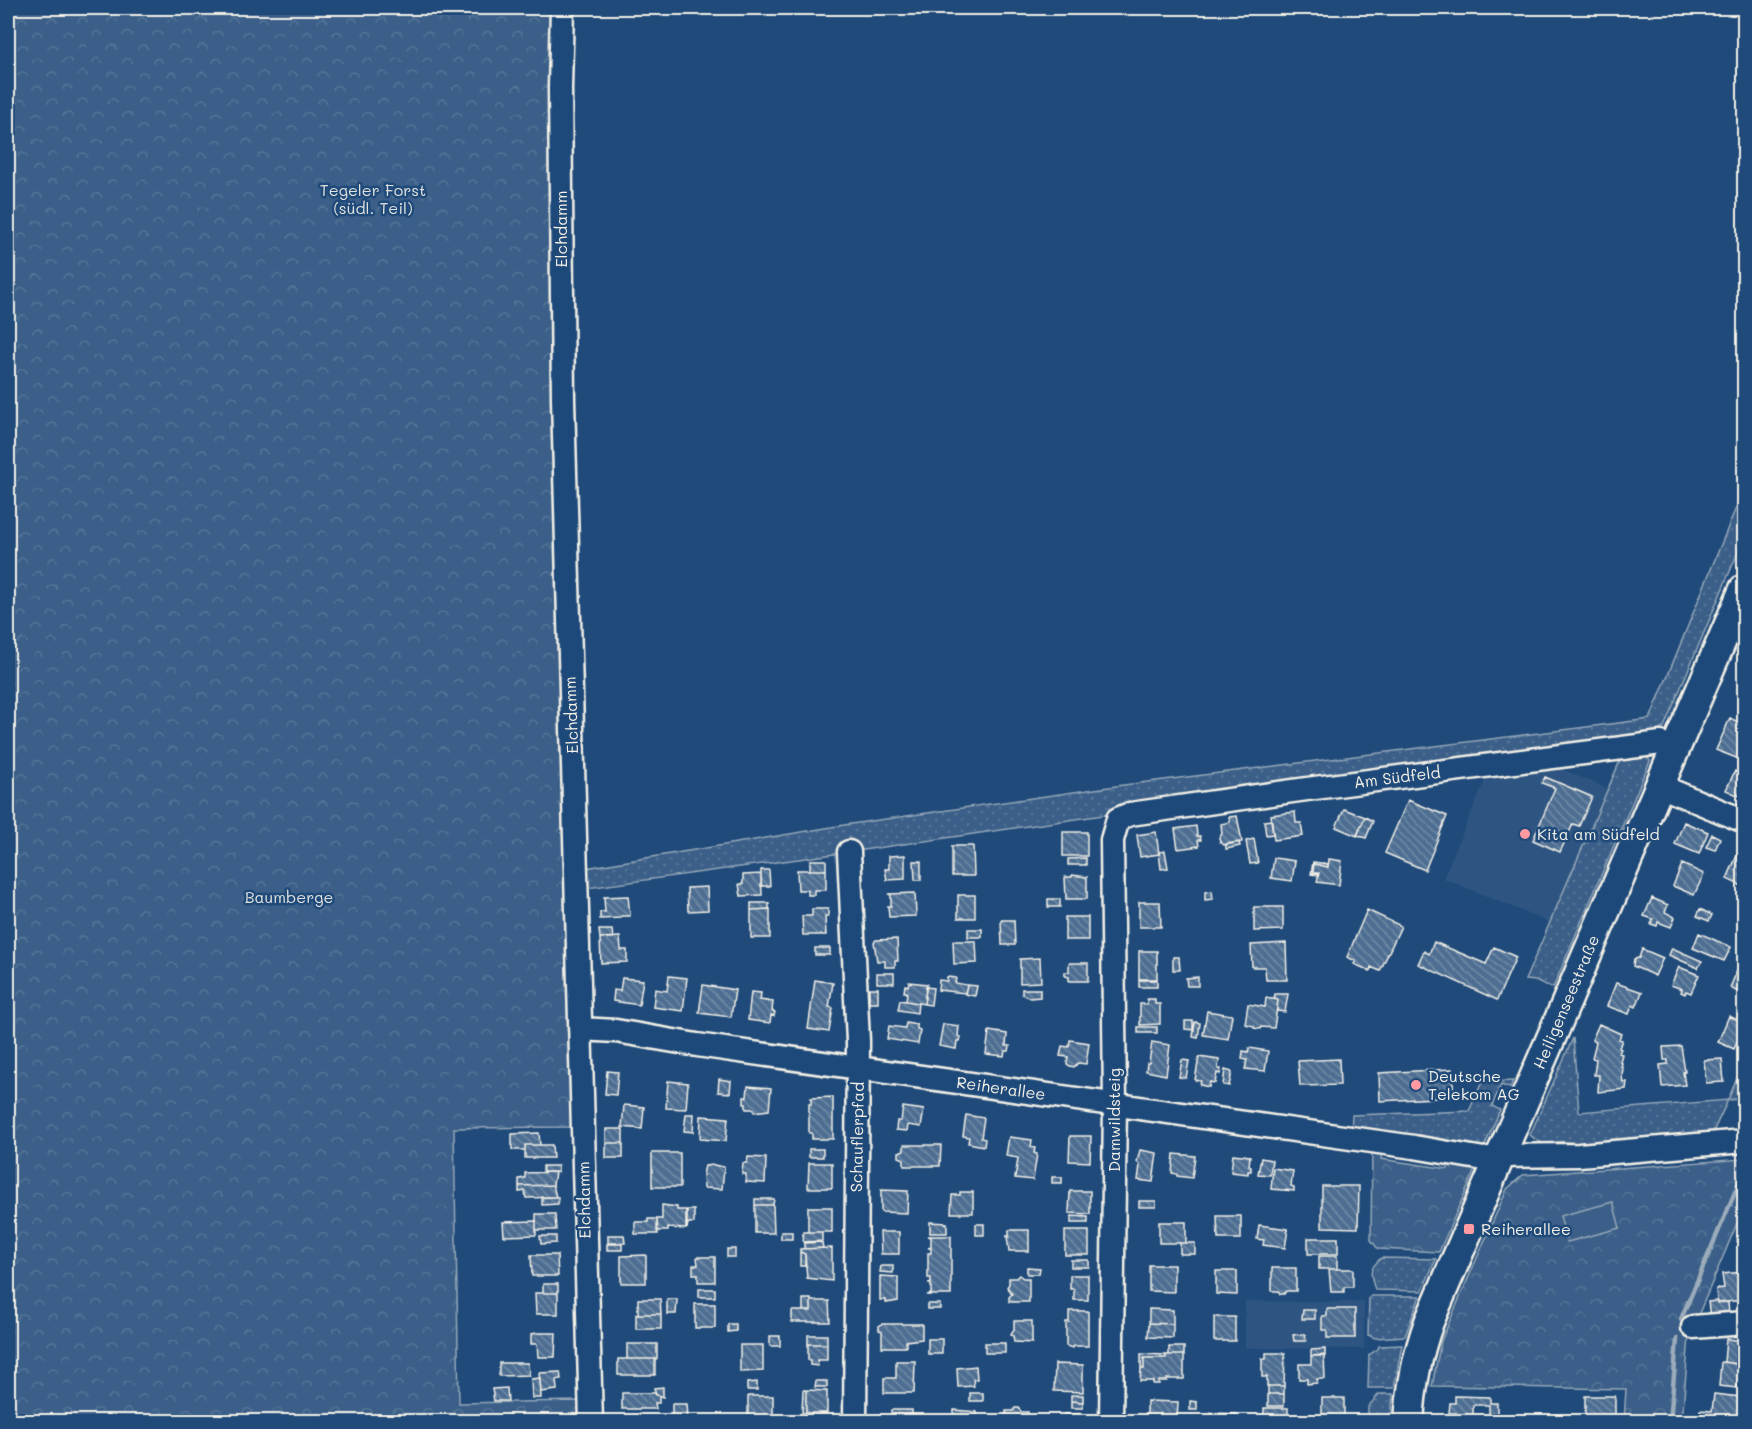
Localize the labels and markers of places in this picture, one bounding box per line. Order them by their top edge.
place label: Kita am Südfeld [1537,823,1660,844]
marker: Kita am Südfeld [1518,827,1532,841]
place label: Deutsche Telekom AG [1428,1065,1520,1104]
marker: Deutsche Telekom AG [1409,1078,1423,1092]
place label: Reiherallee [1481,1218,1571,1239]
marker: Reiherallee [1462,1222,1476,1236]

